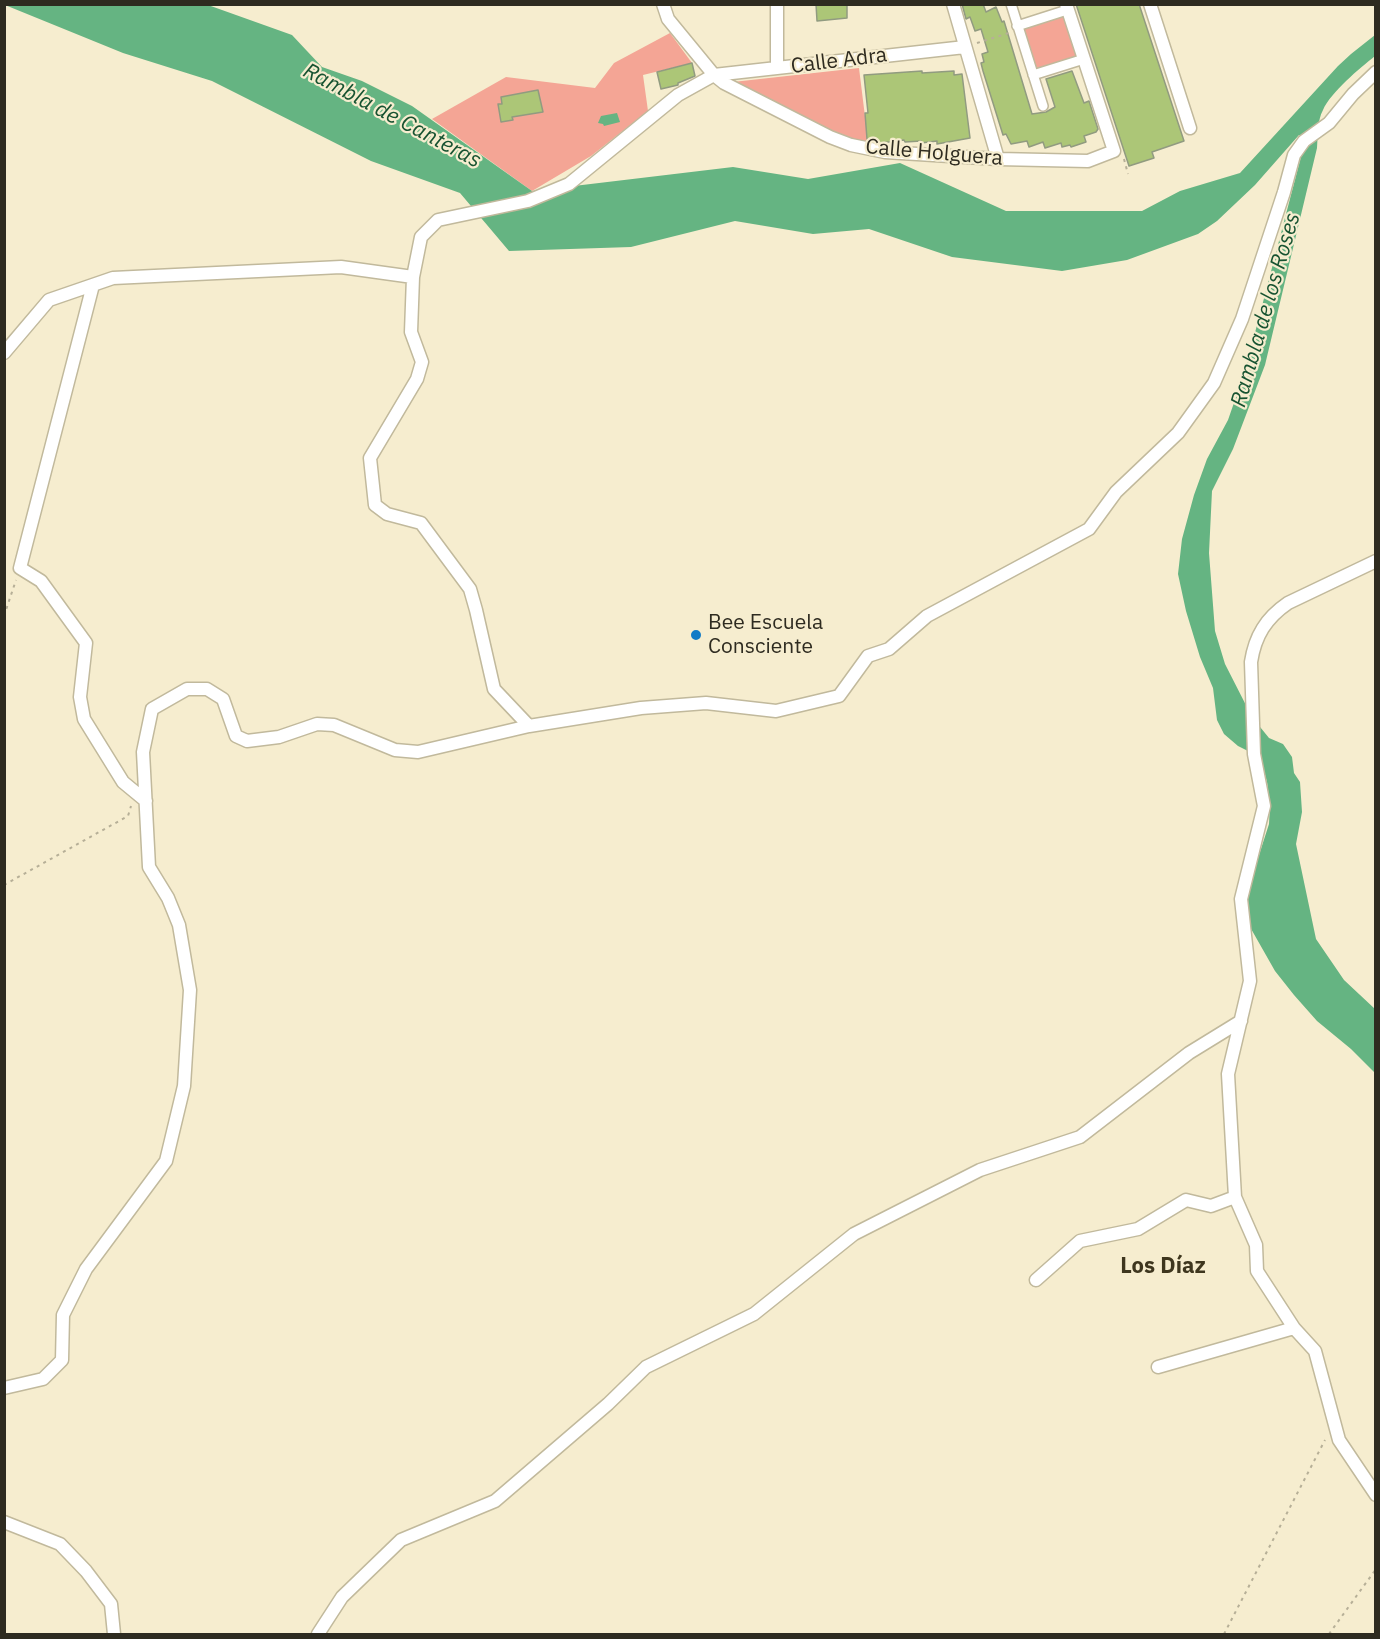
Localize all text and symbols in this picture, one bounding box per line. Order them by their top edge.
street label: Calle Adra [790,43,888,79]
water label: Rambla de Canteras [299,58,485,174]
street label: Calle Holguera [864,134,1004,172]
water label: Rambla de los Roses [1226,210,1306,410]
place label: Bee Escuela Consciente [708,610,823,660]
marker: Bee Escuela Consciente [689,628,703,642]
district label: Los Díaz [1120,1254,1206,1280]

